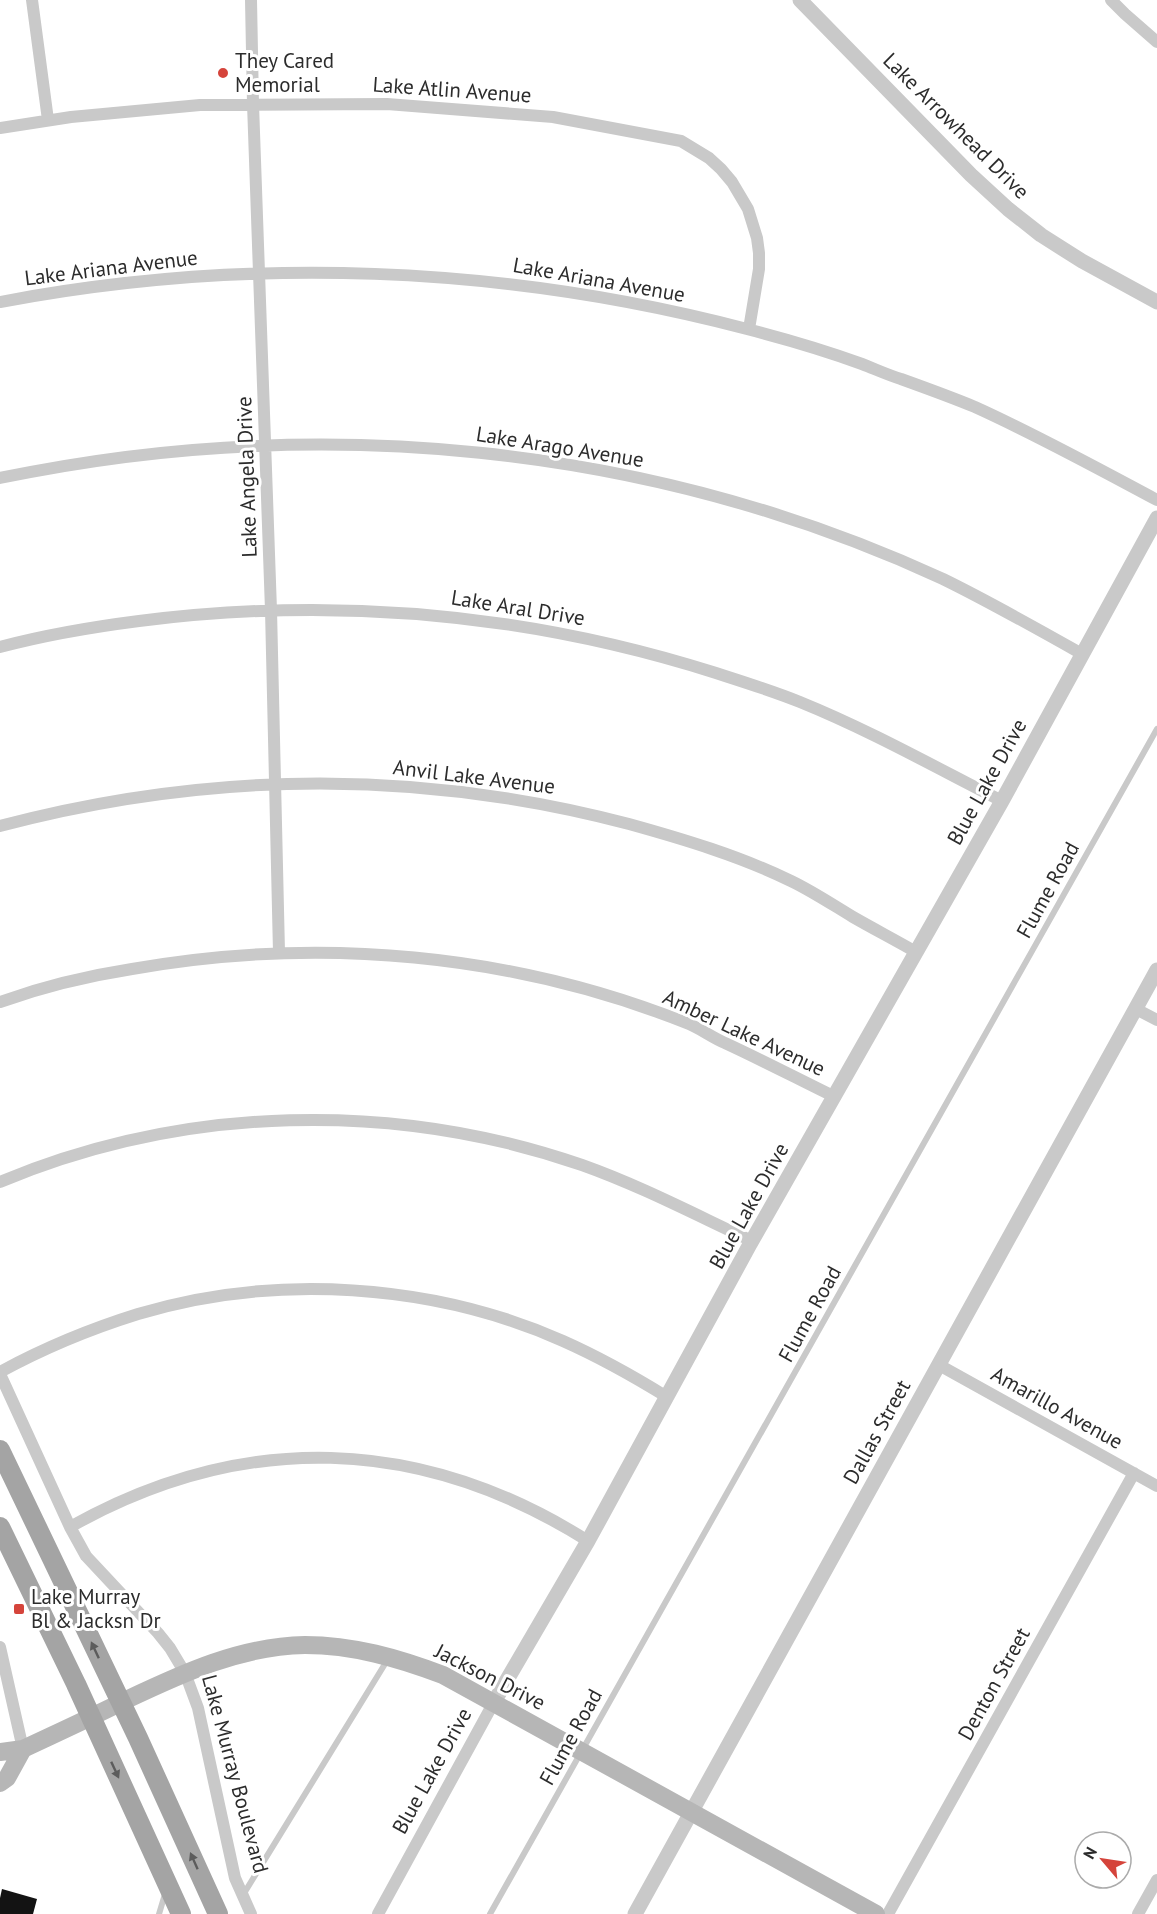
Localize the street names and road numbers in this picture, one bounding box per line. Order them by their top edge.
street label: Lake Arrowhead Drive [878,47,1035,204]
street label: Lake Atlin Avenue [372,70,532,109]
street label: Lake Ariana Avenue [23,243,199,292]
street label: Lake Ariana Avenue [511,251,687,308]
street label: Lake Angela Drive [230,396,263,558]
street label: Lake Arago Avenue [474,420,646,473]
street label: Lake Aral Drive [449,584,587,631]
street label: Blue Lake Drive [941,714,1032,850]
street label: Anvil Lake Avenue [391,753,557,800]
street label: Flume Road [1010,837,1085,943]
street label: Amber Lake Avenue [659,983,830,1082]
street label: Blue Lake Drive [703,1138,794,1274]
street label: Flume Road [772,1261,847,1367]
street label: Amarillo Avenue [987,1360,1128,1455]
street label: Dallas Street [837,1375,916,1489]
street label: Denton Street [952,1623,1036,1745]
street label: Jackson Drive [430,1637,550,1716]
street label: Lake Murray Boulevard [196,1672,275,1876]
street label: Flume Road [533,1684,608,1790]
street label: Blue Lake Drive [386,1703,477,1839]

